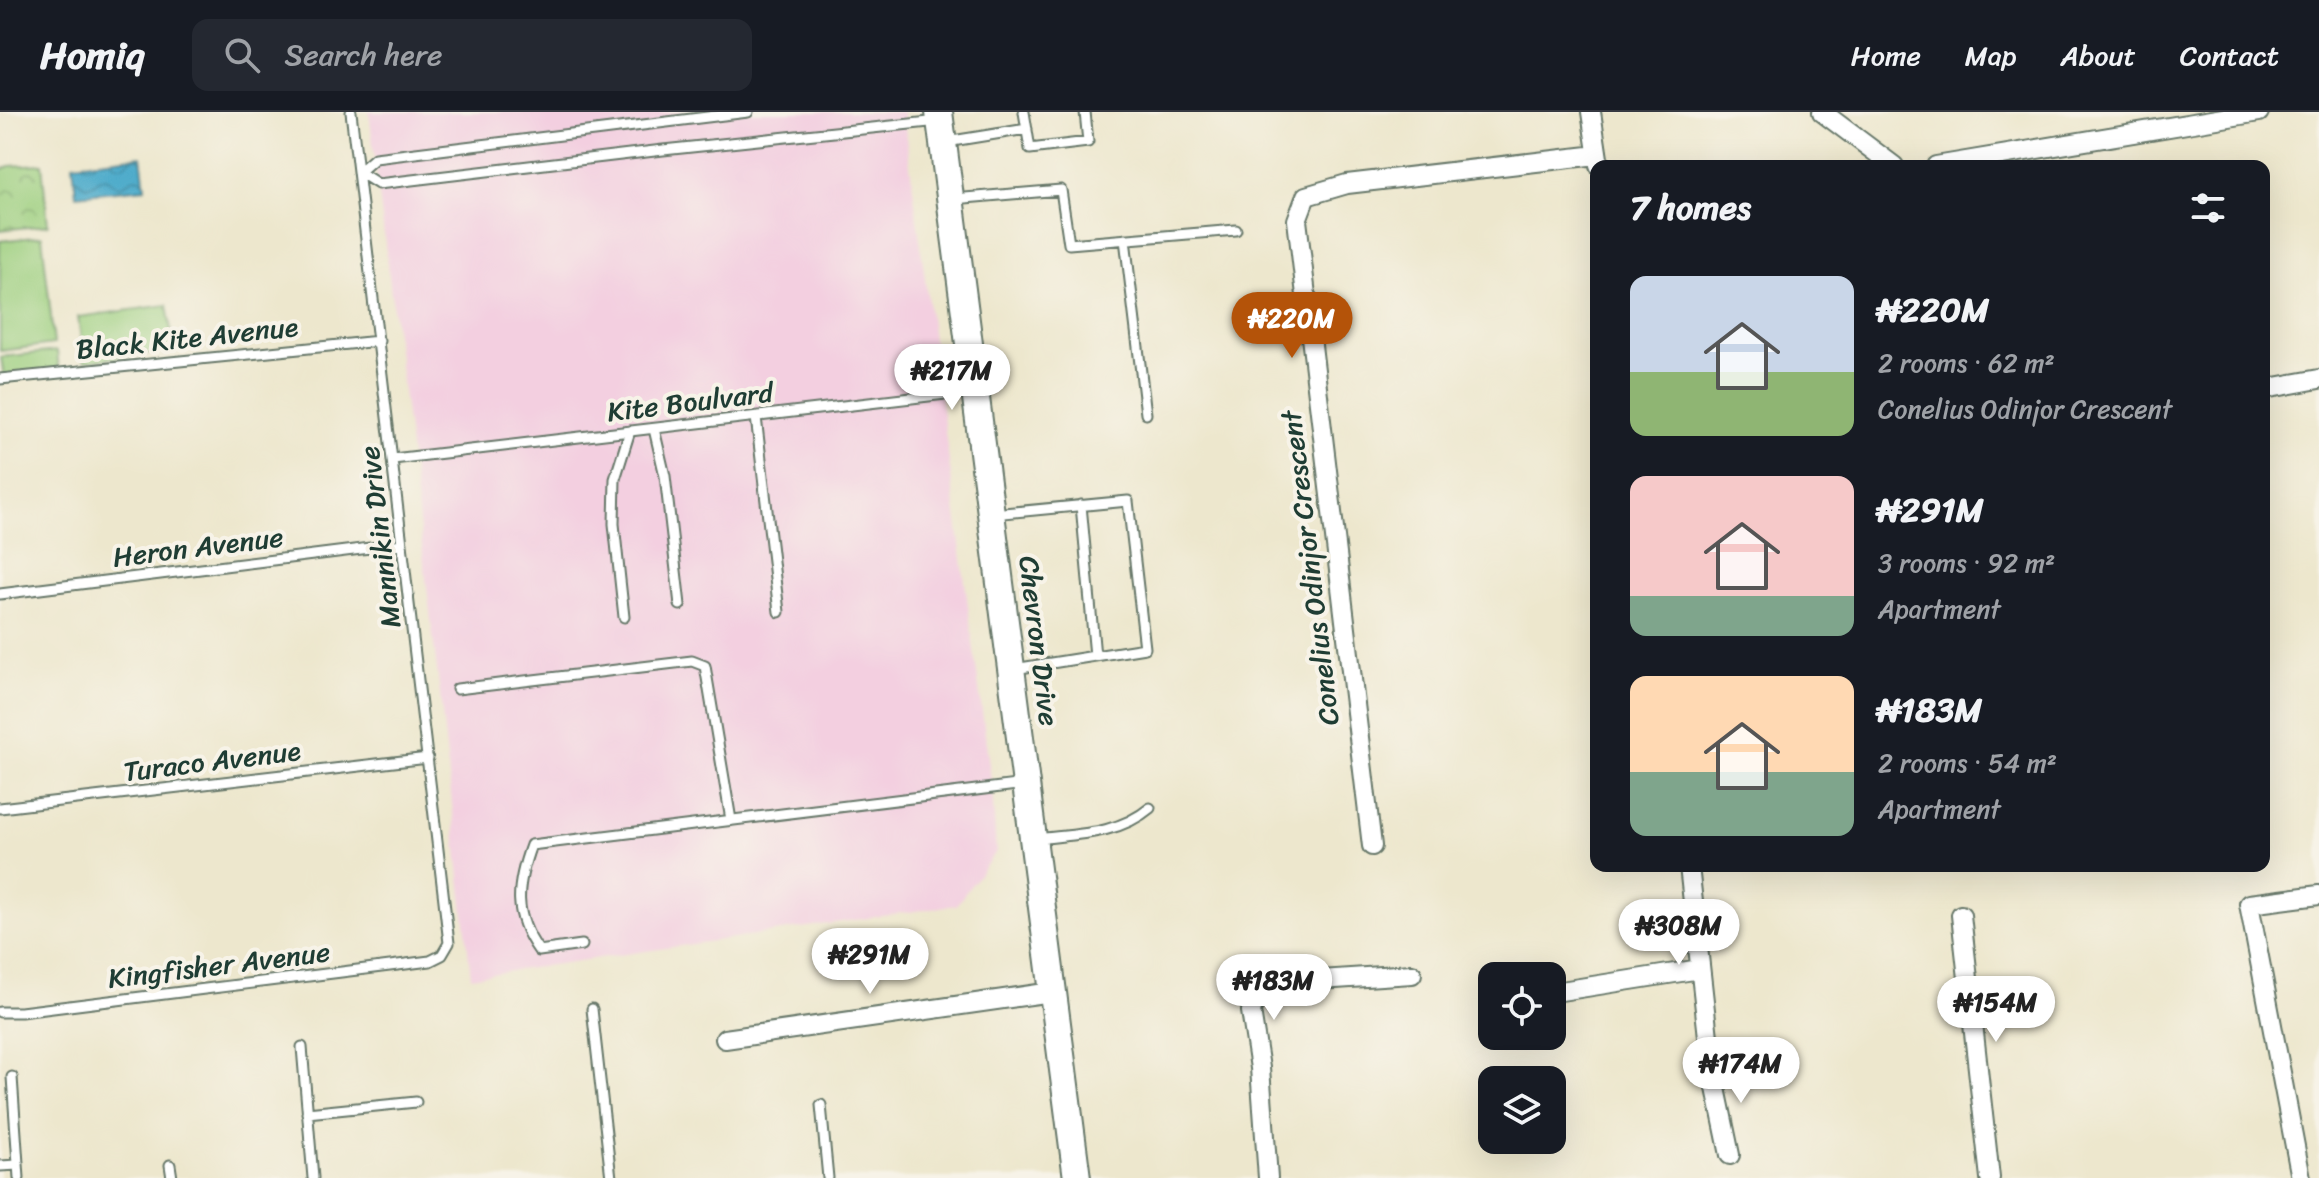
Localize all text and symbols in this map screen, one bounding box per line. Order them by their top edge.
search box [192,19,752,91]
text: Homiq [40,22,144,89]
text: Search here [284,28,442,82]
text: Home [1851,31,1921,80]
text: Map [1965,31,2016,80]
text: About [2060,31,2136,80]
text: Contact [2180,31,2279,80]
icon: search [220,33,264,77]
text: 7 homes [1630,178,1751,238]
icon: filters [2186,186,2230,230]
text: ₦220M [1878,280,1989,340]
pin: ₦220M [1236,292,1348,360]
text: ₦220M [1250,295,1334,341]
street label: Black Kite Avenue [74,302,300,374]
icon: home [1694,308,1790,404]
text: 2 rooms · 62 m² [1878,340,2055,386]
pin: ₦217M [896,344,1008,412]
text: ₦217M [912,347,992,393]
street label: Kite Boulvard [604,367,778,436]
text: Conelius Odinjor Crescent [1878,386,2172,432]
street label: Conelius Odinjor Crescent [1266,406,1354,728]
street label: Mannikin Drive [345,443,415,631]
text: ₦291M [1878,480,1983,540]
icon: home [1694,508,1790,604]
street label: Heron Avenue [110,512,286,582]
text: 3 rooms · 92 m² [1878,540,2055,586]
street label: Chevron Drive [1004,553,1074,729]
text: Apartment [1878,586,2001,632]
text: ₦183M [1878,680,1982,740]
icon: home [1694,708,1790,804]
street label: Turaco Avenue [121,726,303,796]
text: 2 rooms · 54 m² [1878,740,2057,786]
text: Apartment [1878,786,2001,832]
pin: ₦308M [1623,899,1735,967]
text: ₦308M [1637,902,1721,948]
street label: Kingfisher Avenue [105,927,333,1003]
pin: ₦291M [814,928,926,996]
text: ₦291M [830,931,910,977]
pin: ₦183M [1218,954,1330,1022]
text: ₦183M [1234,957,1314,1003]
map controls [1478,962,1566,1154]
button: locate [1478,962,1566,1050]
pin: ₦154M [1940,976,2052,1044]
text: ₦154M [1955,979,2037,1025]
pin: ₦174M [1685,1037,1797,1105]
text: ₦174M [1701,1040,1781,1086]
button: layers [1478,1066,1566,1154]

